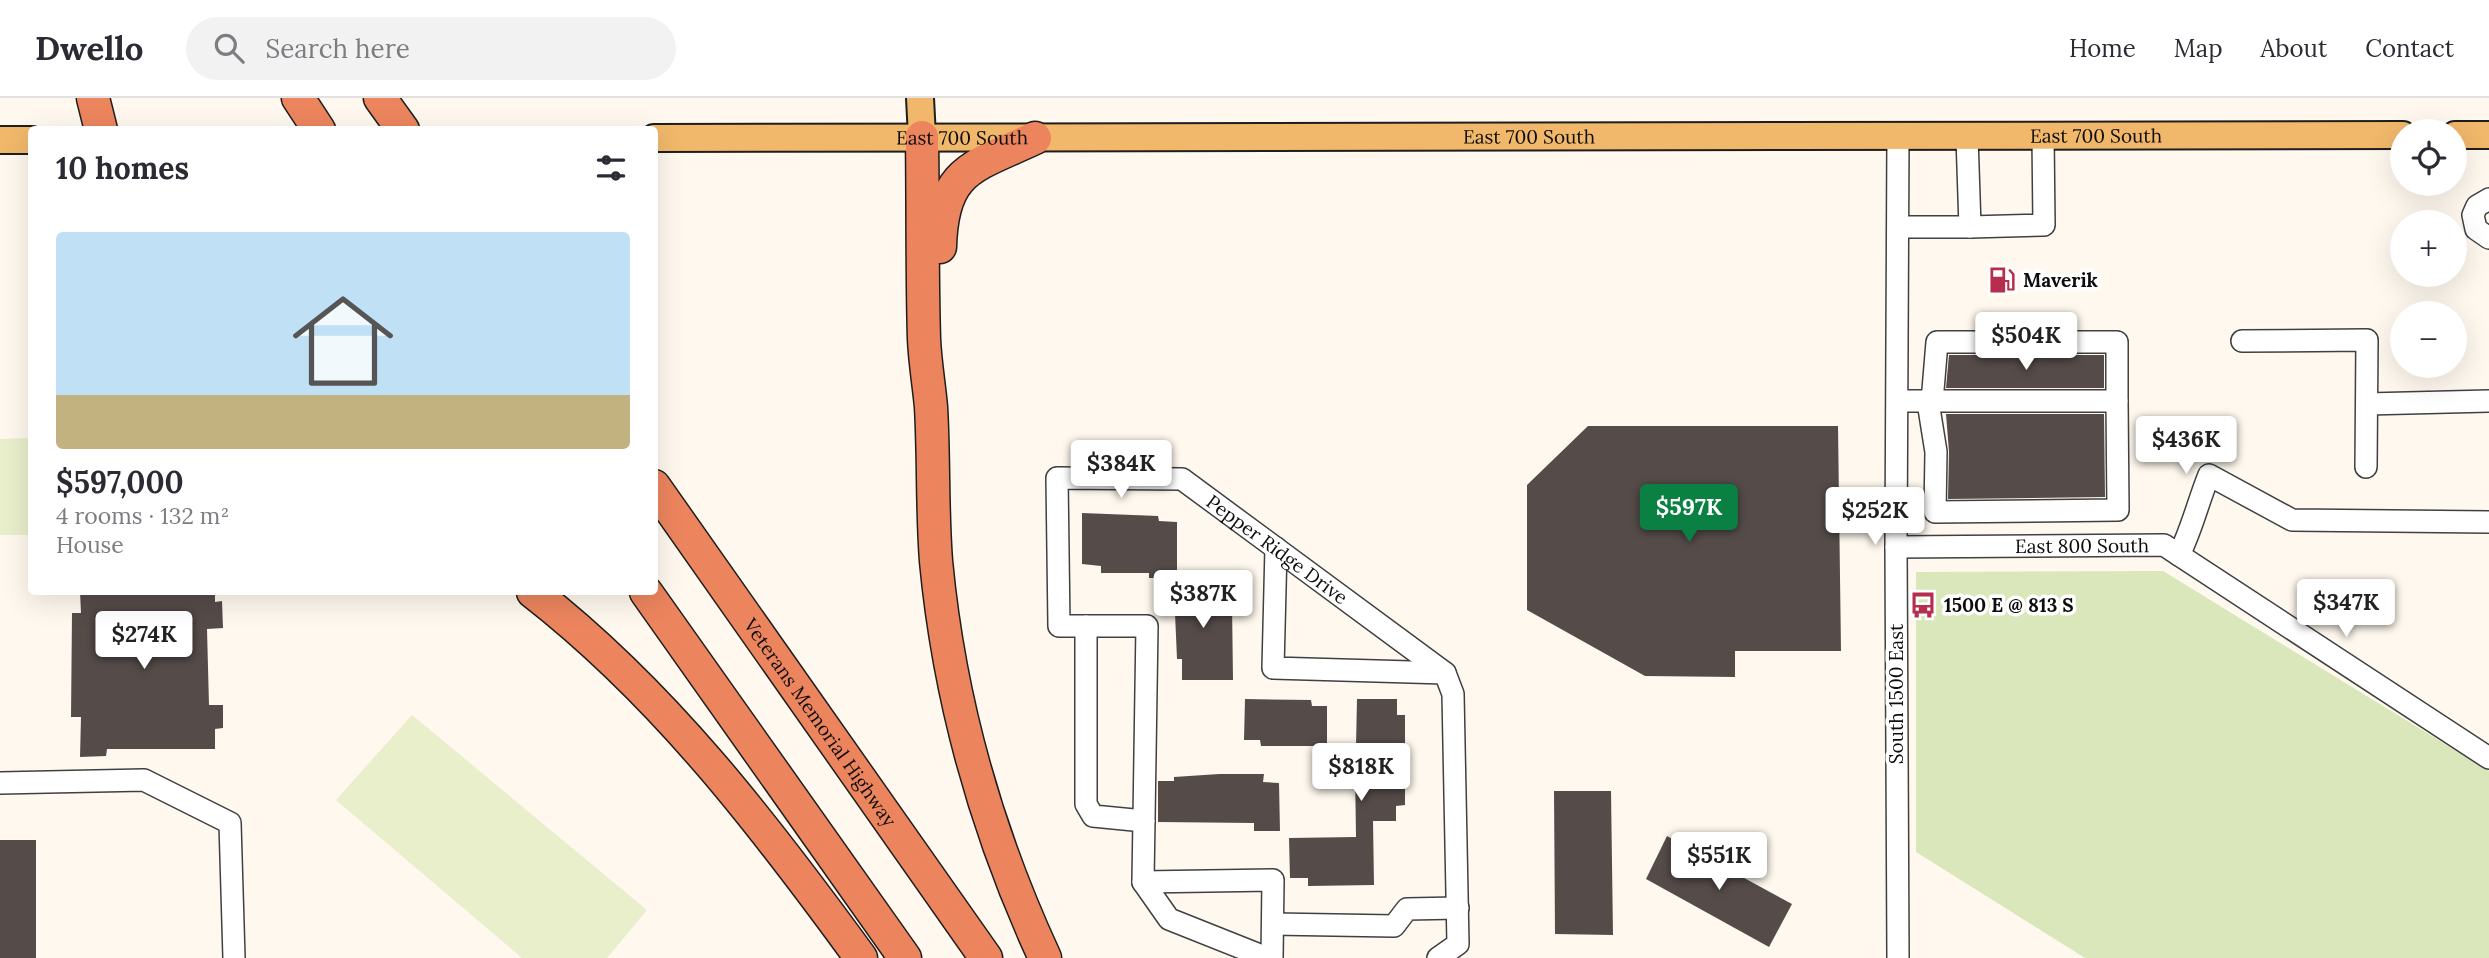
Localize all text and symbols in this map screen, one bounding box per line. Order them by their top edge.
search box [186,17,676,80]
text: Dwello [35,27,144,69]
icon: search [210,29,248,67]
text: Search here [266,32,410,65]
text: Home [2069,33,2136,64]
text: Map [2174,33,2223,64]
text: About [2261,33,2327,64]
text: Contact [2365,33,2454,64]
map controls [2390,119,2467,378]
button: locate [2390,119,2467,196]
street label: East 700 South [2030,123,2162,148]
street label: East 700 South [1463,124,1595,149]
street label: East 700 South [896,125,1028,150]
text: 10 homes [56,149,189,187]
icon: filters [592,149,630,187]
button: + [2390,210,2467,287]
fuel station icon: Maverik [1987,265,2017,295]
place label: Maverik [2023,268,2098,292]
icon: home [280,278,406,404]
button: − [2390,301,2467,378]
pin: $504K [1977,313,2075,372]
text: $504K [1991,320,2061,349]
pin: $436K [2137,416,2235,476]
text: $436K [2152,424,2220,453]
pin: $384K [1072,440,1170,500]
text: $384K [1087,448,1155,477]
text: $597,000 [56,463,184,501]
pin: $597K [1640,484,1738,544]
pin: $252K [1826,488,1924,547]
street label: Pepper Ridge Drive [1202,489,1353,609]
text: $597K [1656,492,1722,521]
text: $252K [1842,495,1908,524]
text: 4 rooms · 132 m² [56,501,229,530]
text: House [56,530,124,559]
street label: East 800 South [2015,533,2149,558]
pin: $387K [1154,570,1252,630]
text: $387K [1170,578,1236,607]
pin: $347K [2297,580,2395,639]
text: $347K [2313,587,2379,616]
bus stop icon: 1500 E @ 813 S [1908,590,1938,620]
place label: 1500 E @ 813 S [1944,593,2074,617]
pin: $274K [95,612,193,671]
street label: Veterans Memorial Highway [738,613,902,831]
text: $274K [111,619,177,648]
street label: South 1500 East [1884,623,1908,764]
pin: $818K [1312,744,1410,803]
text: $818K [1328,751,1394,780]
pin: $551K [1670,832,1768,892]
text: $551K [1687,840,1751,869]

